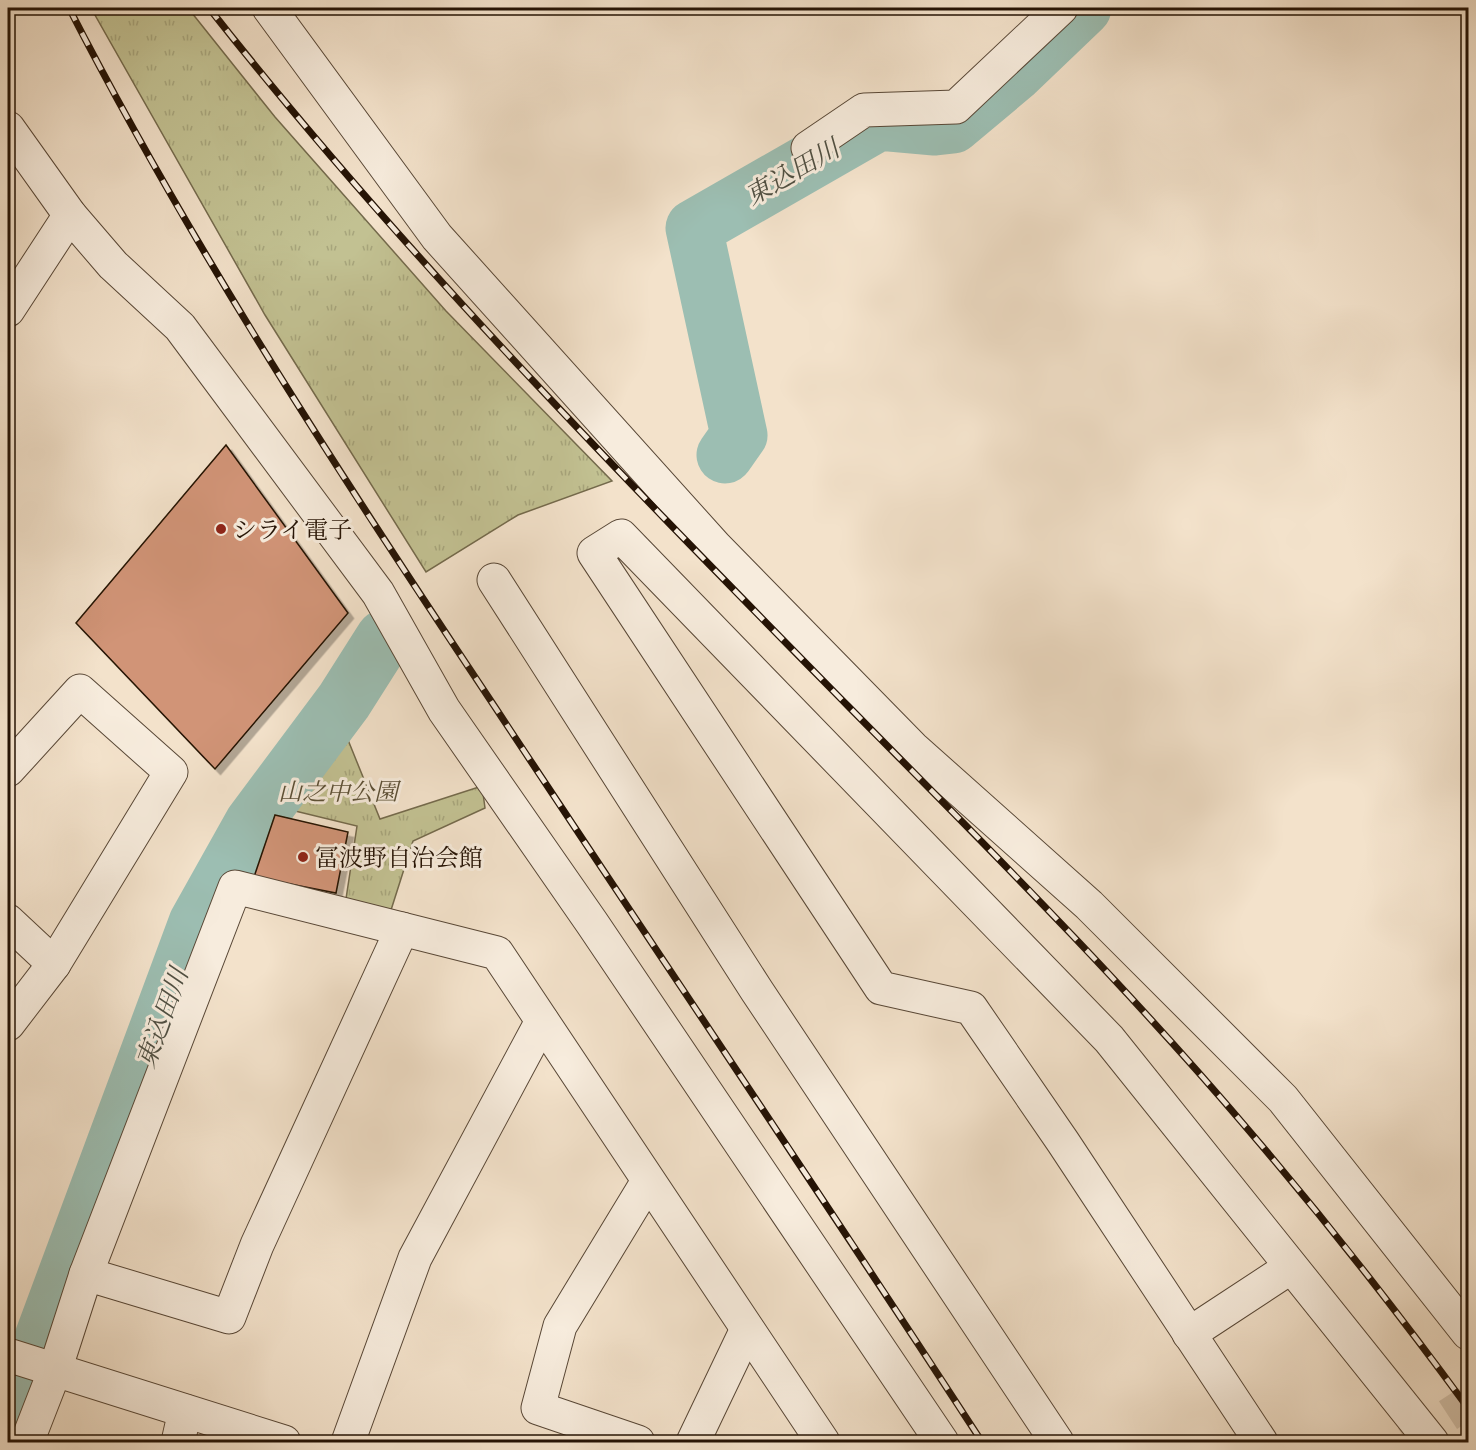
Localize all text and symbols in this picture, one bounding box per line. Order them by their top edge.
water label: 東込田川 [738,130,848,213]
place label: シライ電子 [233,514,352,545]
marker: シライ電子 [214,522,228,536]
park label: 山之中公園 [278,776,402,807]
place label: 冨波野自治会館 [315,842,483,873]
marker: 冨波野自治会館 [296,850,310,864]
water label: 東込田川 [128,961,197,1073]

